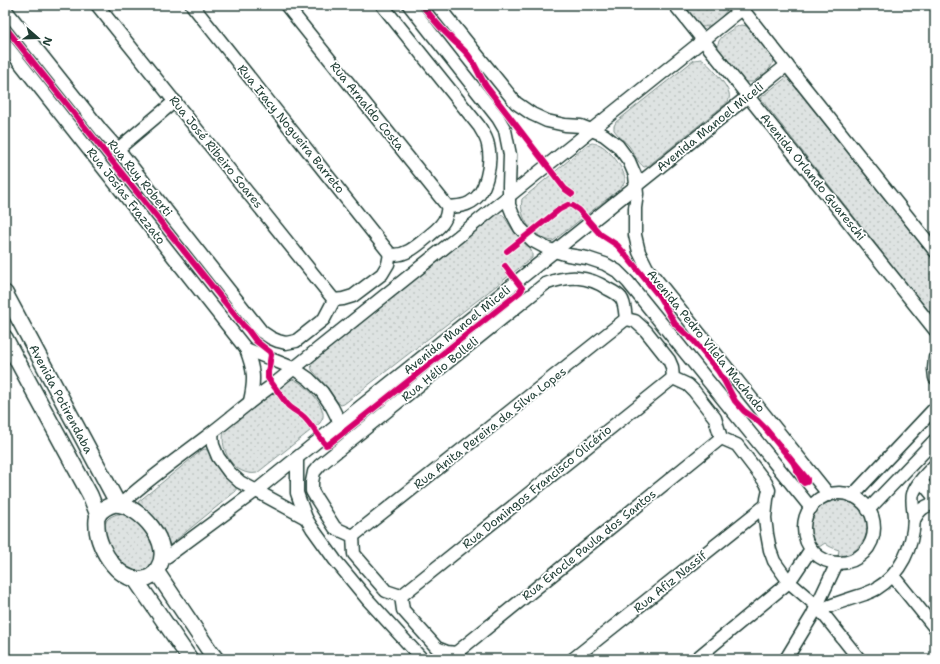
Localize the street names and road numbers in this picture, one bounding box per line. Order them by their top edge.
street label: Rua Arnaldo Costa [326,58,408,154]
street label: Rua Iracy Nogueira Barreto [234,61,348,197]
street label: Avenida Manoel Miceli [653,79,767,175]
street label: Rua José Ribeiro Soares [166,92,266,212]
street label: Avenida Orlando Guareschi [757,110,869,244]
street label: Rua Ruy Roberti [104,136,176,220]
street label: Rua Josias Frazzato [83,144,169,248]
street label: Avenida Pedro Vilela Machado [643,266,769,416]
street label: Avenida Manoel Miceli [400,282,514,378]
street label: Rua Hélio Bolleli [398,333,482,405]
street label: Avenida Potirendaba [25,342,97,457]
street label: Rua Anita Pereira da Silva Lopes [410,363,570,493]
street label: Rua Domingos Francisco Olicério [459,422,615,552]
street label: Rua Enocle Paula dos Santos [519,486,659,604]
street label: Rua Afiz Nassif [630,547,710,616]

